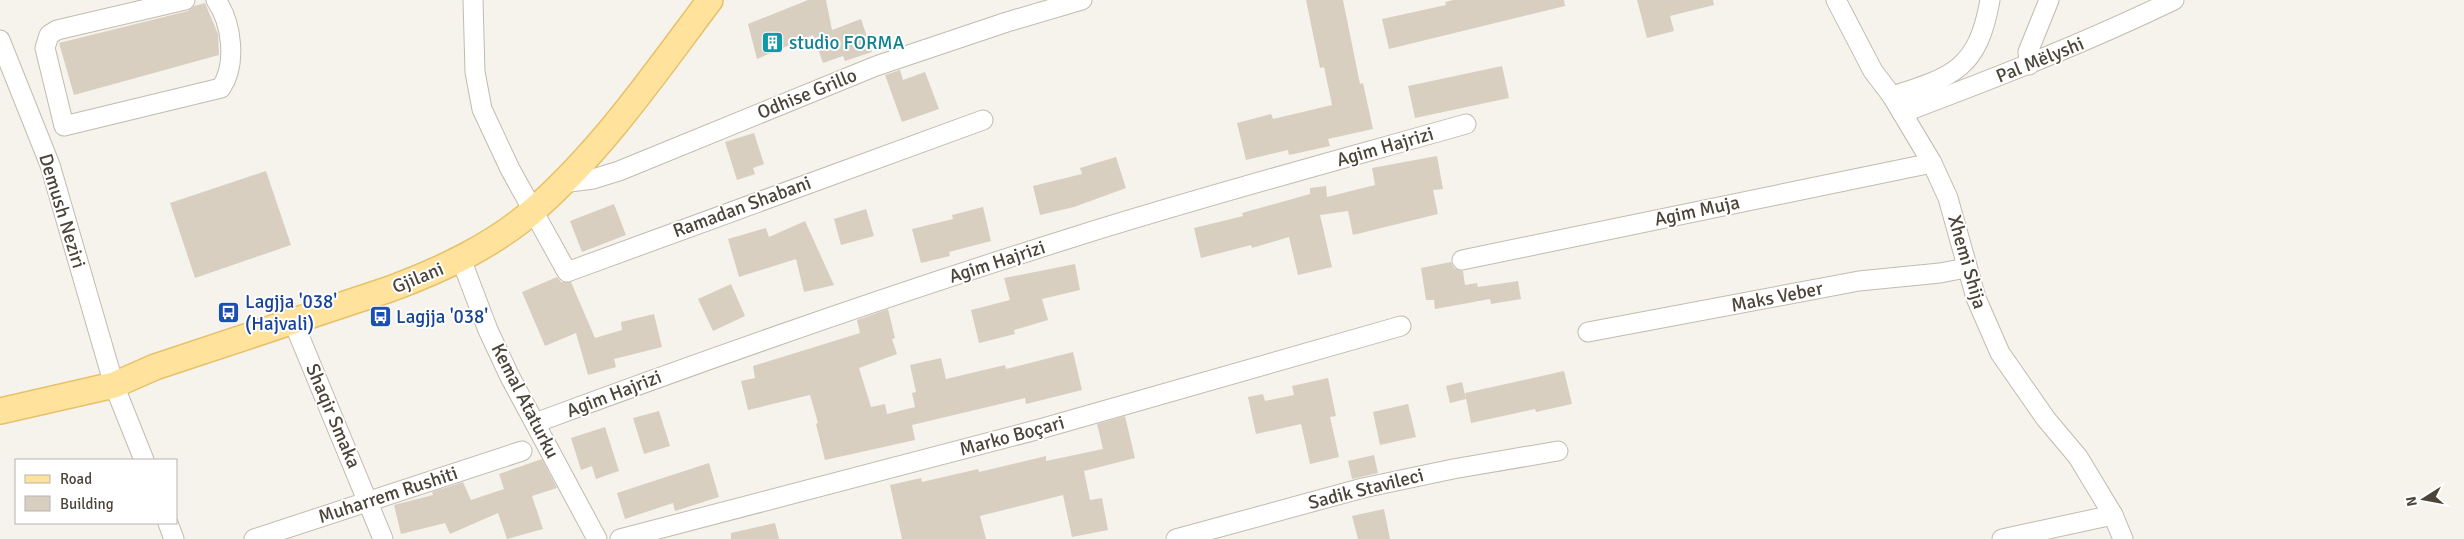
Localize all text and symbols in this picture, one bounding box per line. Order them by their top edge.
building icon: studio FORMA [761,31,785,55]
place label: studio FORMA [789,31,905,55]
street label: Pal Mëlyshi [1993,32,2087,88]
street label: Odhise Grillo [754,63,860,125]
street label: Agim Hajrizi [1334,122,1436,172]
street label: Demush Neziri [33,151,91,271]
street label: Ramadan Shabani [670,171,814,243]
street label: Agim Muja [1652,190,1742,232]
street label: Xhemi Shija [1942,212,1992,312]
street label: Agim Hajrizi [946,235,1048,289]
street label: Gjilani [389,257,447,299]
street label: Maks Veber [1729,276,1825,318]
place label: Lagjja '038' (Hajvali) [245,290,337,336]
bus stop icon: Lagjja '038' (Hajvali) [217,301,241,325]
bus stop icon: Lagjja '038' [368,305,392,329]
place label: Lagjja '038' [396,305,488,329]
street label: Kemal Ataturku [486,339,564,463]
street label: Shaqir Smaka [300,360,366,472]
street label: Agim Hajrizi [563,365,665,423]
street label: Marko Boçari [957,410,1067,462]
legend [15,459,178,524]
street label: Muharrem Rushiti [315,461,461,529]
street label: Sadik Stavileci [1306,463,1426,515]
text: Road [60,470,92,488]
north arrow [2399,474,2449,524]
text: Building [60,495,114,513]
text: N [2402,495,2421,508]

